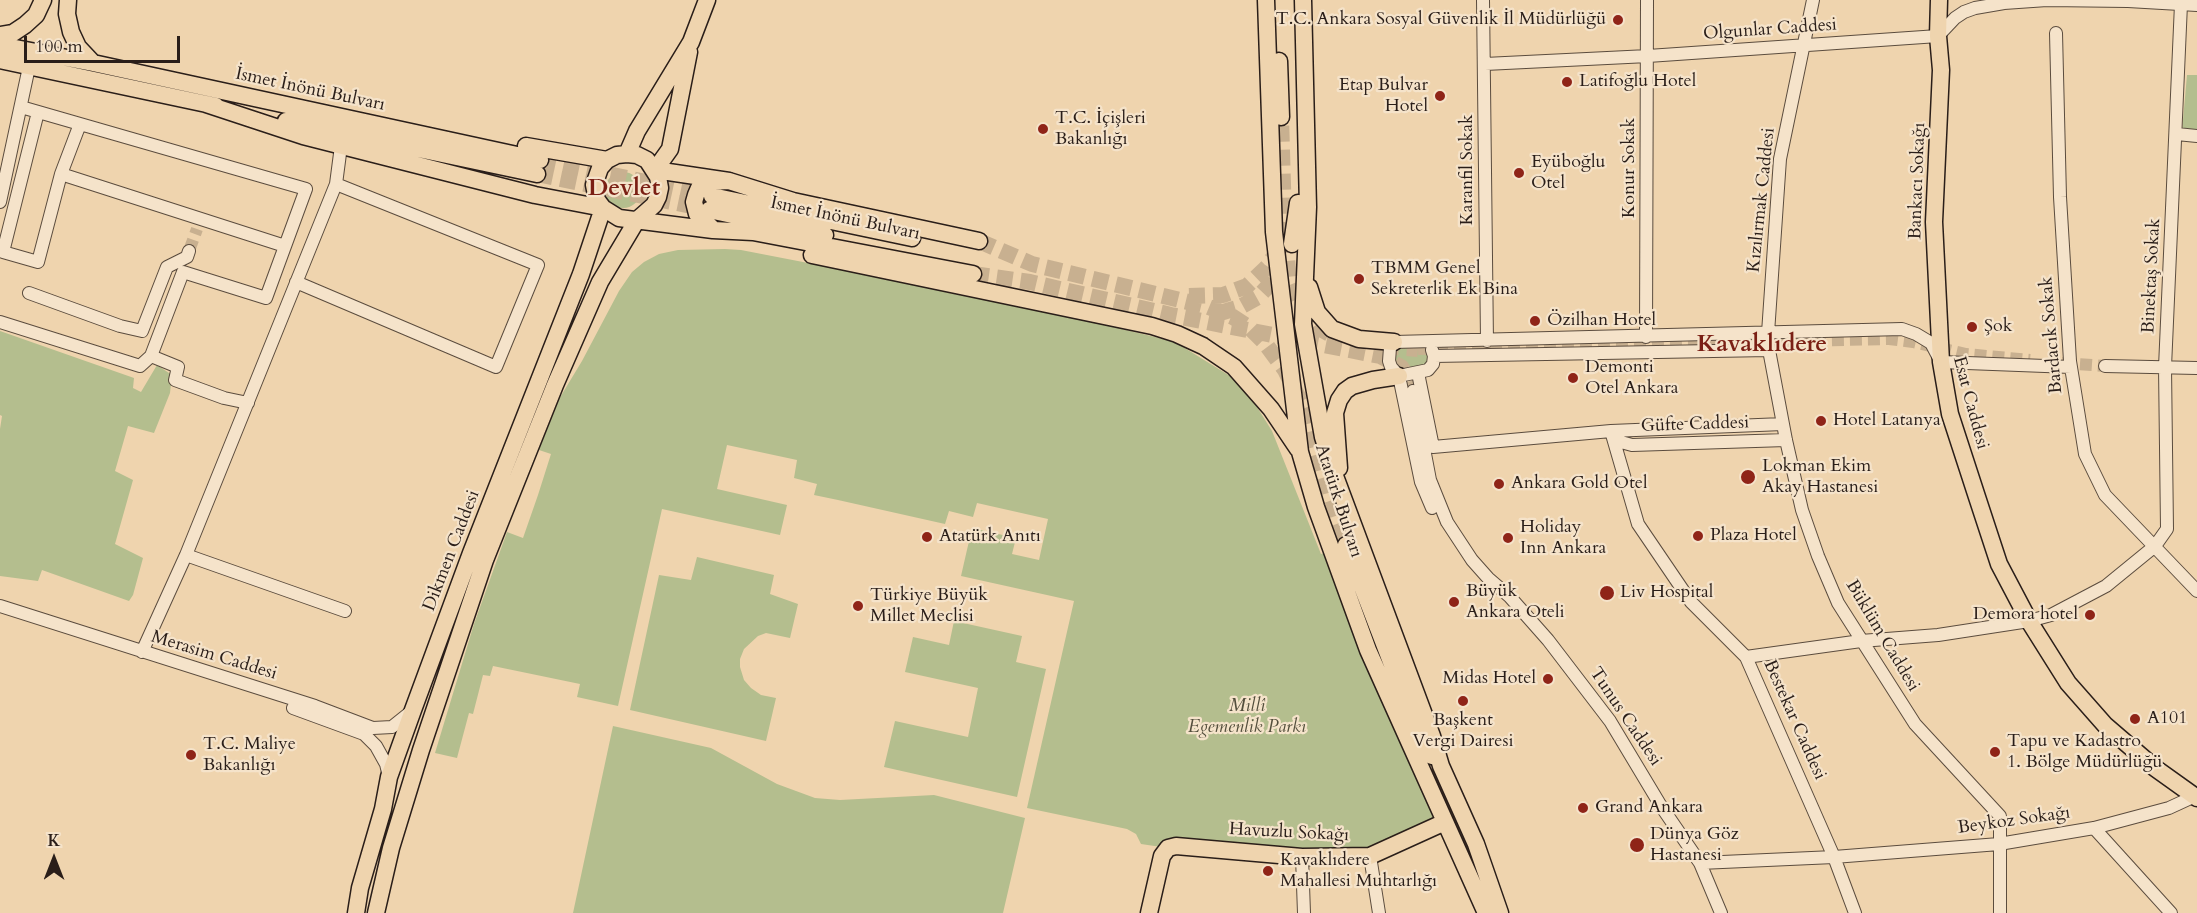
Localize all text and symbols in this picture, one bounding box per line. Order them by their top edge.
place label: T.C. Ankara Sosyal Güvenlik İl Müdürlüğü [1275,9,1606,31]
marker: T.C. Ankara Sosyal Güvenlik İl Müdürlüğü [1611,13,1625,27]
street label: Olgunlar Caddesi [1702,15,1838,45]
scale bar [27,24,183,62]
text: 100 m [35,34,83,59]
street label: İsmet İnönü Bulvarı [233,64,387,116]
place label: Latifoğlu Hotel [1579,71,1696,93]
place label: Etap Bulvar Hotel [1339,75,1428,118]
marker: Latifoğlu Hotel [1560,75,1574,89]
marker: Etap Bulvar Hotel [1433,89,1447,103]
place label: T.C. İçişleri Bakanlığı [1055,108,1146,150]
street label: Karanfil Sokak [1457,114,1479,226]
street label: Konur Sokak [1619,118,1641,218]
marker: T.C. İçişleri Bakanlığı [1036,122,1050,136]
street label: Bankacı Sokağı [1905,122,1931,240]
street label: Kızılırmak Caddesi [1744,127,1780,273]
place label: Eyüboğlu Otel [1531,152,1605,195]
marker: Eyüboğlu Otel [1512,166,1526,180]
district label: Devlet [588,175,660,203]
street label: İsmet İnönü Bulvarı [768,193,922,245]
street label: Binektaş Sokak [2138,218,2166,334]
place label: TBMM Genel Sekreterlik Ek Bina [1371,258,1518,300]
marker: TBMM Genel Sekreterlik Ek Bina [1352,272,1366,286]
street label: Bardacık Sokak [2036,276,2068,394]
place label: Özilhan Hotel [1547,310,1656,332]
marker: Özilhan Hotel [1528,314,1542,328]
place label: Şok [1984,316,2012,338]
marker: Şok [1965,320,1979,334]
district label: Kavaklıdere [1697,331,1827,359]
street label: Esat Caddesi [1947,354,1993,452]
place label: Demonti Otel Ankara [1585,357,1679,400]
marker: Demonti Otel Ankara [1566,371,1580,385]
place label: Hotel Latanya [1833,410,1941,432]
street label: Güfte Caddesi [1641,412,1749,438]
marker: Hotel Latanya [1814,414,1828,428]
street label: Atatürk Bulvarı [1309,442,1367,560]
place label: Lokman Ekim Akay Hastanesi [1762,456,1878,498]
marker: Lokman Ekim Akay Hastanesi [1739,468,1757,486]
place label: Ankara Gold Otel [1511,473,1648,495]
marker: Ankara Gold Otel [1492,477,1506,491]
street label: Dikmen Caddesi [419,488,485,614]
place label: Holiday Inn Ankara [1520,517,1606,560]
place label: Plaza Hotel [1710,525,1797,547]
place label: Atatürk Anıtı [939,526,1041,548]
marker: Plaza Hotel [1691,529,1705,543]
marker: Atatürk Anıtı [920,530,934,544]
marker: Holiday Inn Ankara [1501,531,1515,545]
street label: Büklüm Caddesi [1840,576,1924,696]
place label: Büyük Ankara Oteli [1466,581,1565,624]
place label: Liv Hospital [1620,582,1713,604]
marker: Liv Hospital [1598,584,1616,602]
place label: Türkiye Büyük Millet Meclisi [870,585,988,628]
marker: Büyük Ankara Oteli [1447,595,1461,609]
marker: Türkiye Büyük Millet Meclisi [851,599,865,613]
place label: Demora hotel [1973,604,2078,626]
marker: Demora hotel [2083,608,2097,622]
street label: Merasim Caddesi [148,627,280,685]
street label: Bestekar Caddesi [1758,657,1830,783]
street label: Tunus Caddesi [1584,664,1666,770]
place label: Midas Hotel [1443,668,1536,690]
marker: Midas Hotel [1541,672,1555,686]
marker: Başkent Vergi Dairesi [1456,694,1470,708]
park label: Millî Egemenlik Parkı [1188,696,1306,738]
place label: A101 [2147,708,2187,730]
place label: Başkent Vergi Dairesi [1412,710,1514,752]
marker: A101 [2128,712,2142,726]
place label: Tapu ve Kadastro 1. Bölge Müdürlüğü [2007,731,2162,774]
place label: T.C. Maliye Bakanlığı [203,734,296,777]
marker: Tapu ve Kadastro 1. Bölge Müdürlüğü [1988,745,2002,759]
marker: T.C. Maliye Bakanlığı [184,748,198,762]
place label: Grand Ankara [1595,797,1703,819]
marker: Grand Ankara [1576,801,1590,815]
street label: Beykoz Sokağı [1956,802,2072,840]
street label: Havuzlu Sokağı [1228,819,1350,847]
place label: Dünya Göz Hastanesi [1650,824,1739,866]
north arrow [24,829,84,889]
text: K [48,830,60,852]
marker: Dünya Göz Hastanesi [1628,836,1646,854]
place label: Kavaklıdere Mahallesi Muhtarlığı [1280,850,1437,892]
marker: Kavaklıdere Mahallesi Muhtarlığı [1261,864,1275,878]

